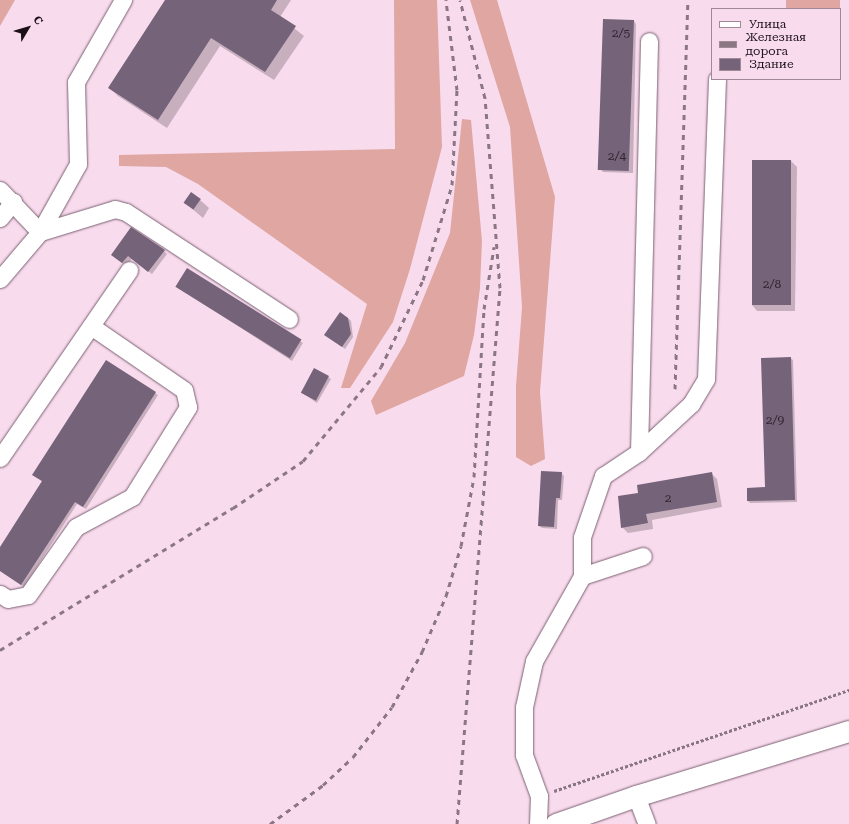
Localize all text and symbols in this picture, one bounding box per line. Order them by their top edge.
north arrow [8,8,48,48]
legend [711,8,841,80]
text: С [30,13,45,27]
text: Улица [749,17,786,31]
house number: 2/5 [612,27,630,41]
text: Железная дорога [745,30,806,58]
text: Здание [749,57,793,71]
house number: 2/4 [608,150,626,164]
house number: 2/8 [763,278,781,292]
house number: 2/9 [766,414,784,428]
house number: 2 [665,492,671,506]

